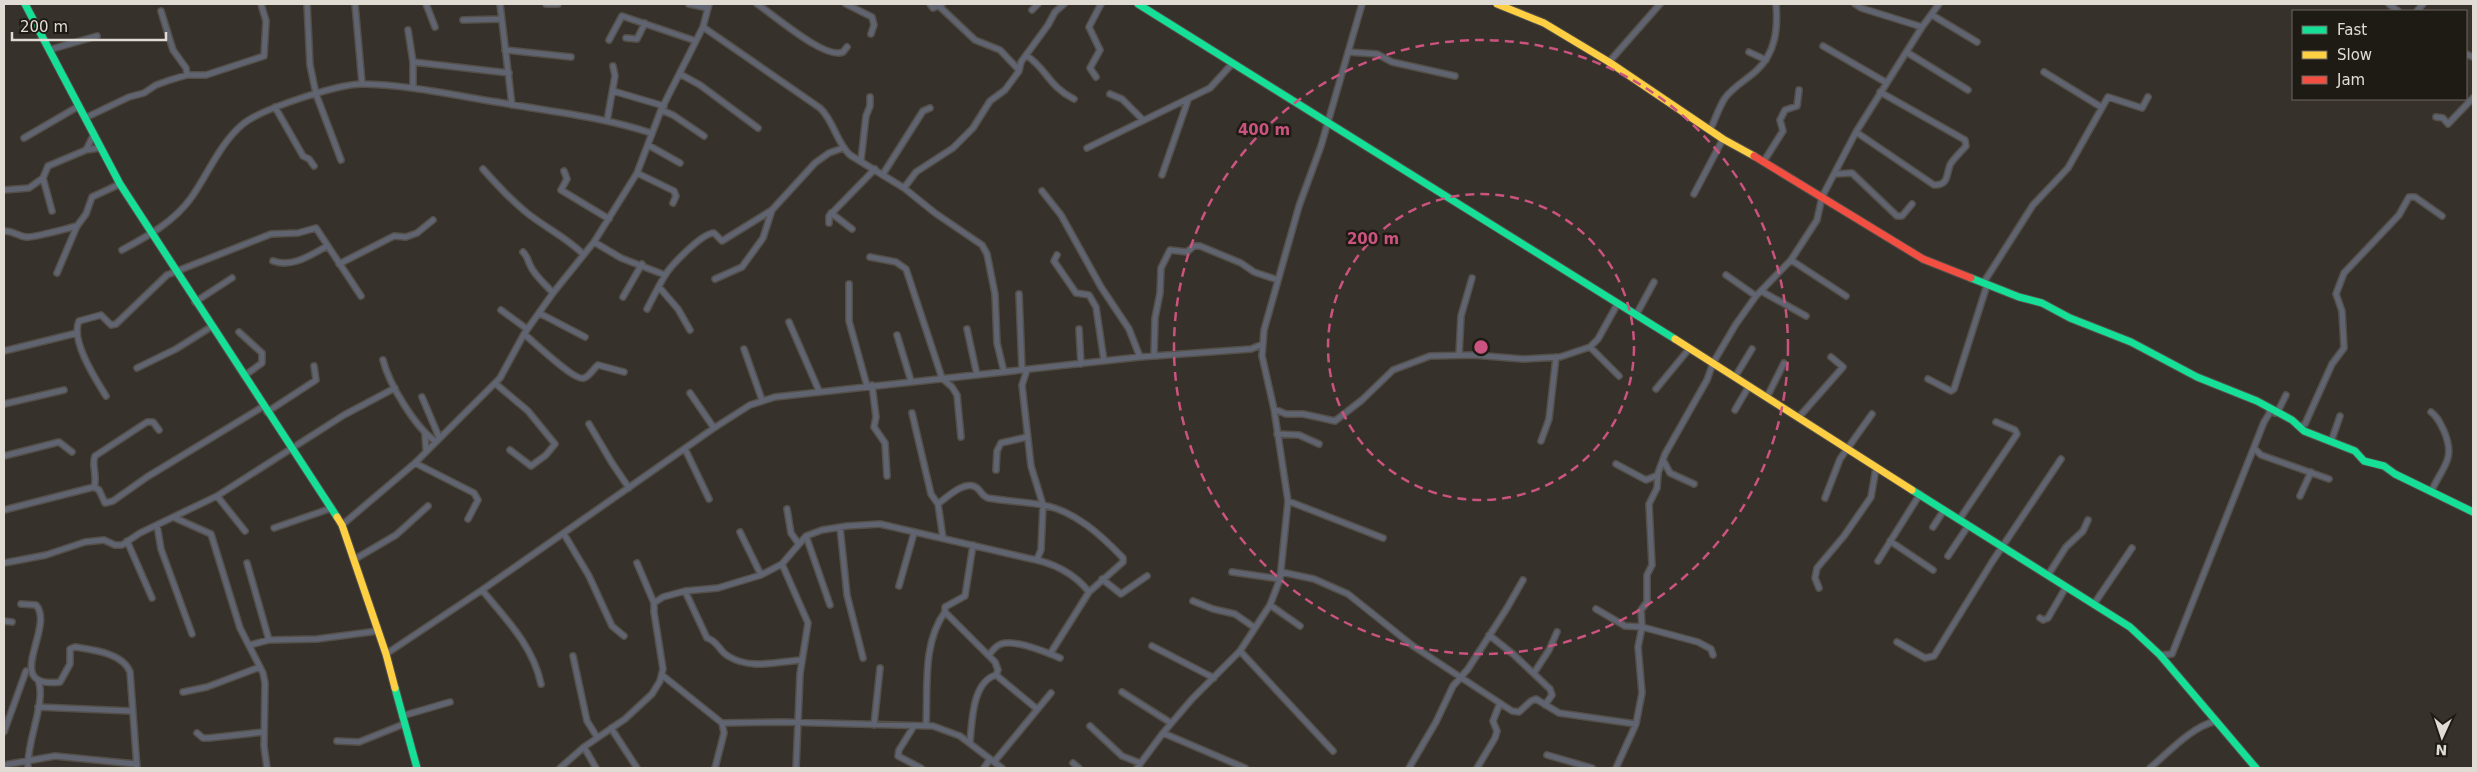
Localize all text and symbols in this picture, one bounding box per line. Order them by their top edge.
scale bar [12,10,166,42]
legend [2292,10,2467,100]
text: 200 m [20,18,68,36]
text: Fast [2337,21,2367,39]
text: Slow [2337,46,2372,64]
text: Jam [2336,71,2365,89]
text: 400 m [1238,121,1290,139]
text: 200 m [1347,230,1399,248]
centre of rings [1472,338,1490,356]
north arrow [2417,712,2467,762]
text: N [2435,742,2448,758]

